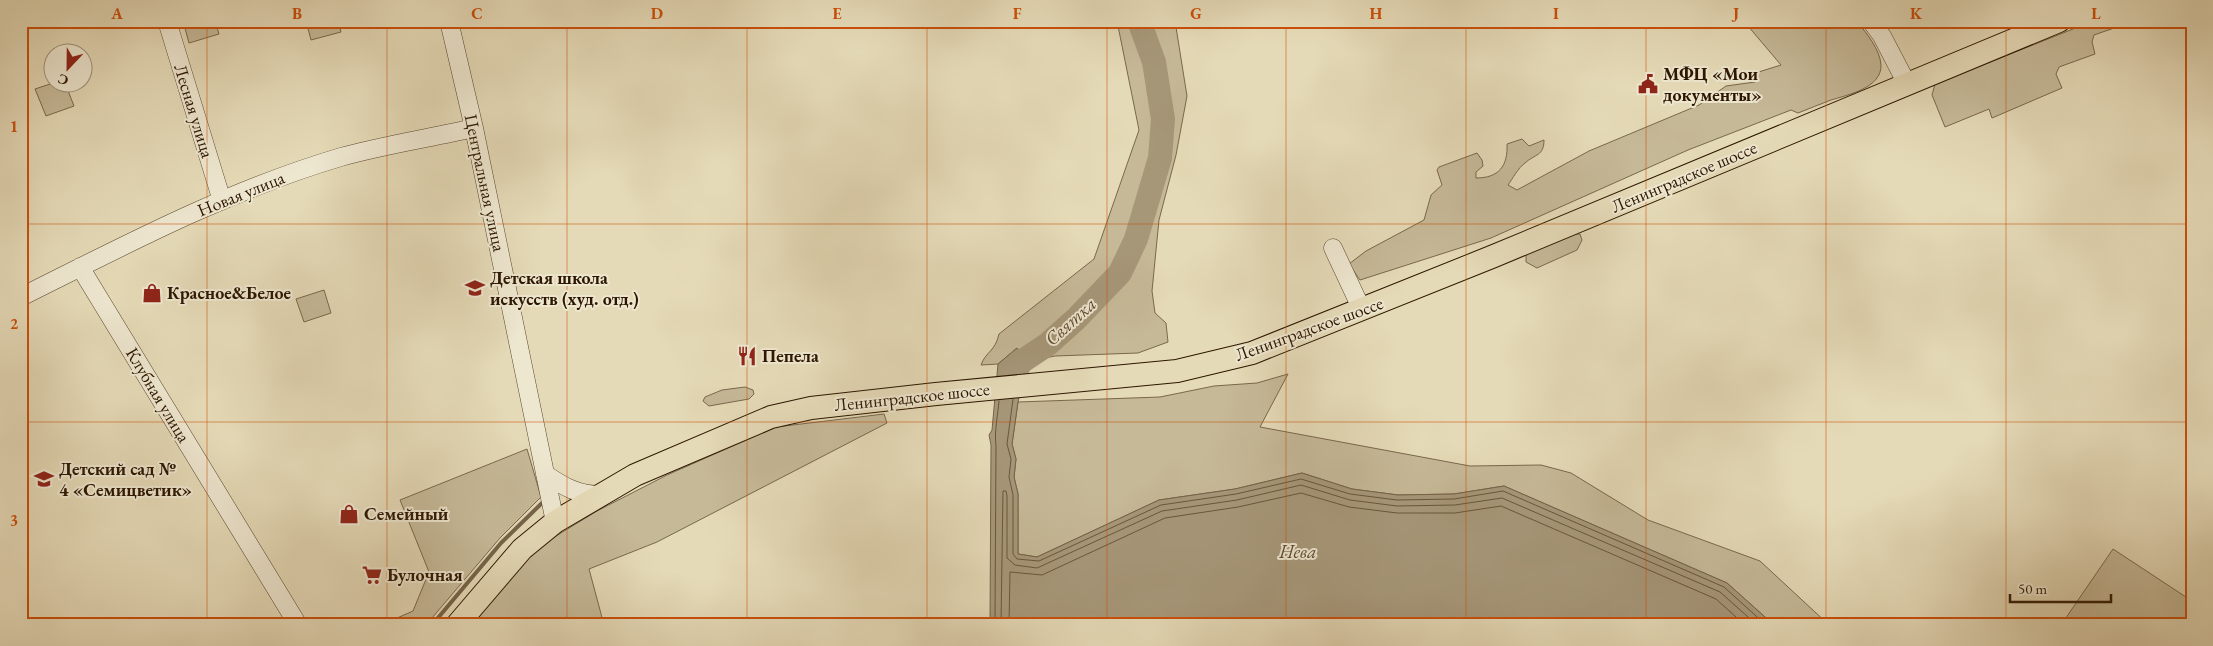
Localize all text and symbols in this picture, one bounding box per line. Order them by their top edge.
text: A [110,3,123,24]
text: B [292,3,302,24]
text: C [471,3,483,24]
text: D [651,3,663,24]
text: E [832,3,842,24]
text: F [1013,3,1022,24]
text: G [1190,3,1202,24]
text: H [1370,3,1383,24]
text: I [1553,3,1559,24]
text: J [1731,3,1739,24]
text: K [1910,3,1923,24]
text: L [2091,3,2101,24]
north arrow [42,42,92,92]
street label: Лесная улица [169,61,220,161]
place label: МФЦ «Мои документы» [1663,62,1762,106]
text: С [55,70,71,90]
public building icon: МФЦ «Мои документы» [1637,73,1659,95]
street label: Центральная улица [460,112,511,254]
text: 1 [10,116,18,137]
street label: Ленинградское шоссе [1608,135,1760,218]
street label: Новая улица [194,165,289,221]
place label: Детская школа искусств (худ. отд.) [490,266,639,310]
school or university icon: Детская школа искусств (худ. отд.) [464,277,486,299]
place label: Красное&Белое [167,281,292,304]
shop icon: Красное&Белое [141,282,163,304]
street label: Ленинградское шоссе [1232,291,1386,366]
water label: Святка [1039,292,1101,351]
text: 2 [10,313,19,334]
street label: Клубная улица [121,343,196,447]
place label: Пепела [762,344,819,367]
restaurant icon: Пепела [736,345,758,367]
street label: Ленинградское шоссе [833,377,991,416]
place label: Детский сад № 4 «Семицветик» [59,457,192,501]
school or university icon: Детский сад № 4 «Семицветик» [33,468,55,490]
place label: Семейный [364,502,449,525]
shop icon: Семейный [338,503,360,525]
text: 3 [10,510,18,531]
water label: Нева [1278,539,1317,564]
place label: Булочная [387,563,463,586]
supermarket icon: Булочная [361,564,383,586]
scale bar [2010,571,2112,603]
text: 50 m [2018,579,2047,598]

